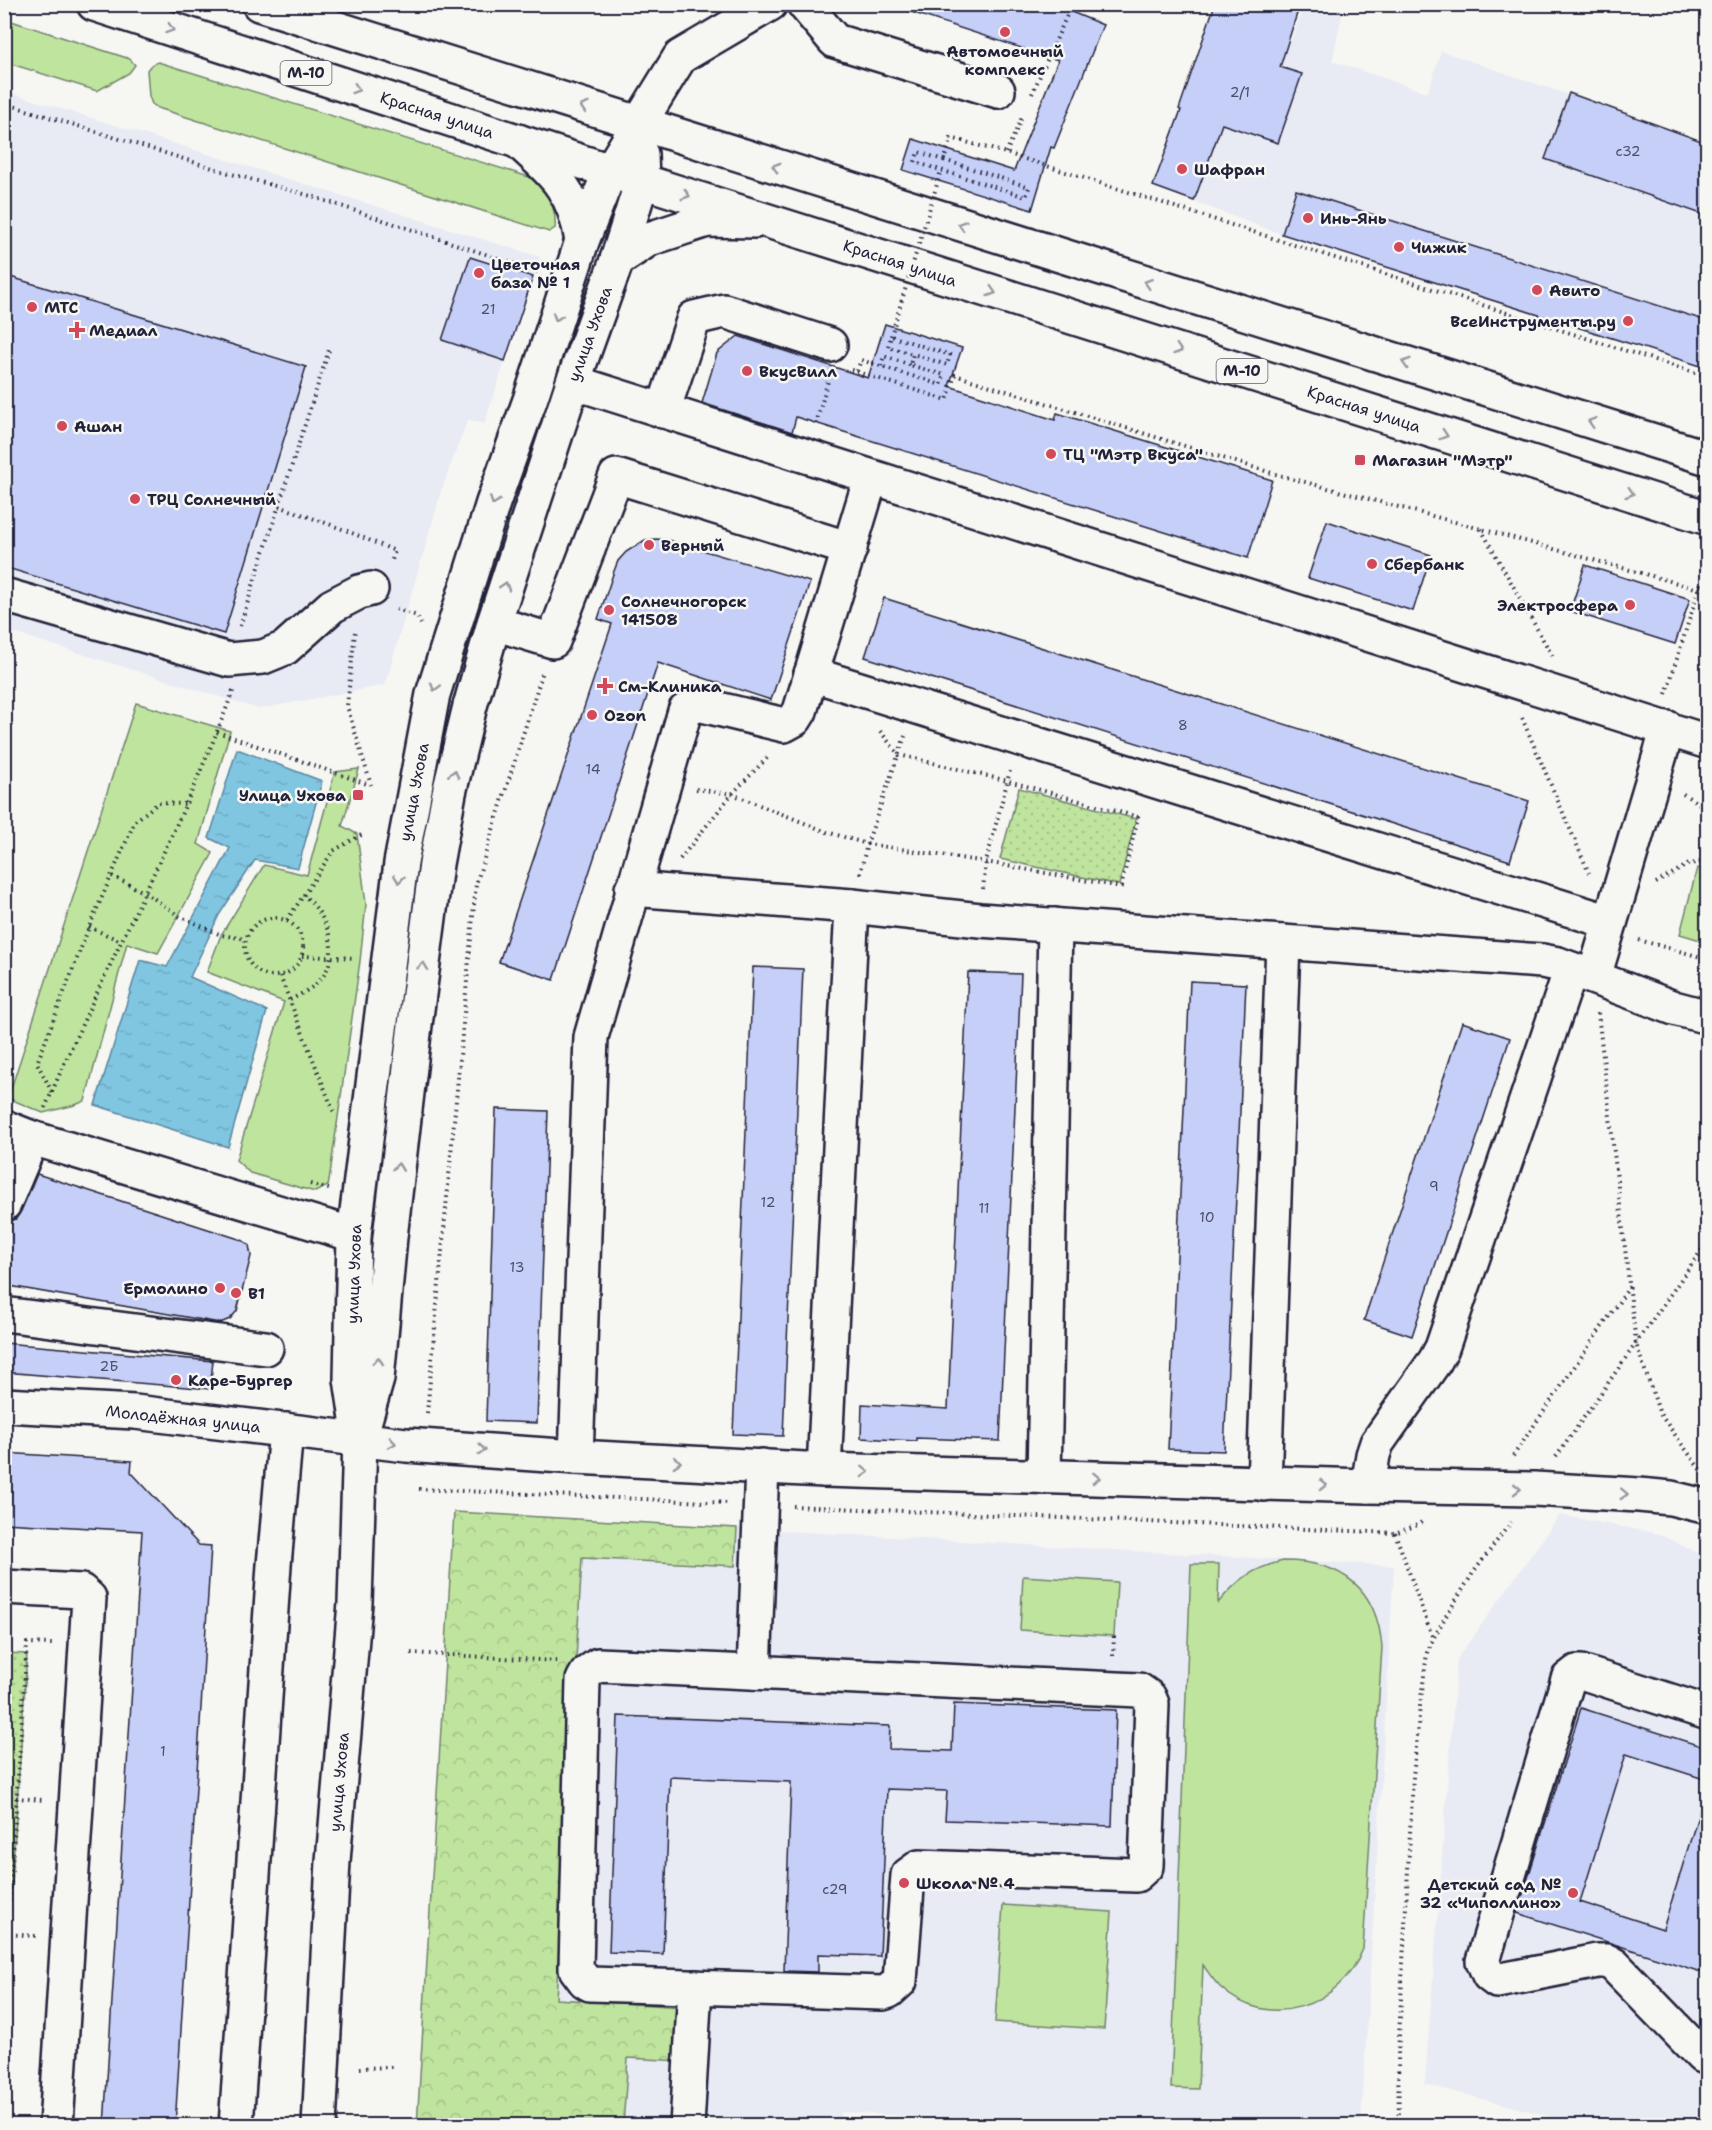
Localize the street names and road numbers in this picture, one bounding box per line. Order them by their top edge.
road number: М-10 [280,61,332,85]
street label: Красная улица [378,87,497,143]
street label: Красная улица [841,235,960,291]
street label: улица Ухова [563,283,617,384]
road number: М-10 [1216,359,1268,383]
street label: Красная улица [1305,381,1424,437]
street label: улица Ухова [394,741,434,843]
street label: улица Ухова [342,1224,366,1324]
street label: Молодёжная улица [104,1400,262,1438]
street label: улица Ухова [324,1731,354,1833]

